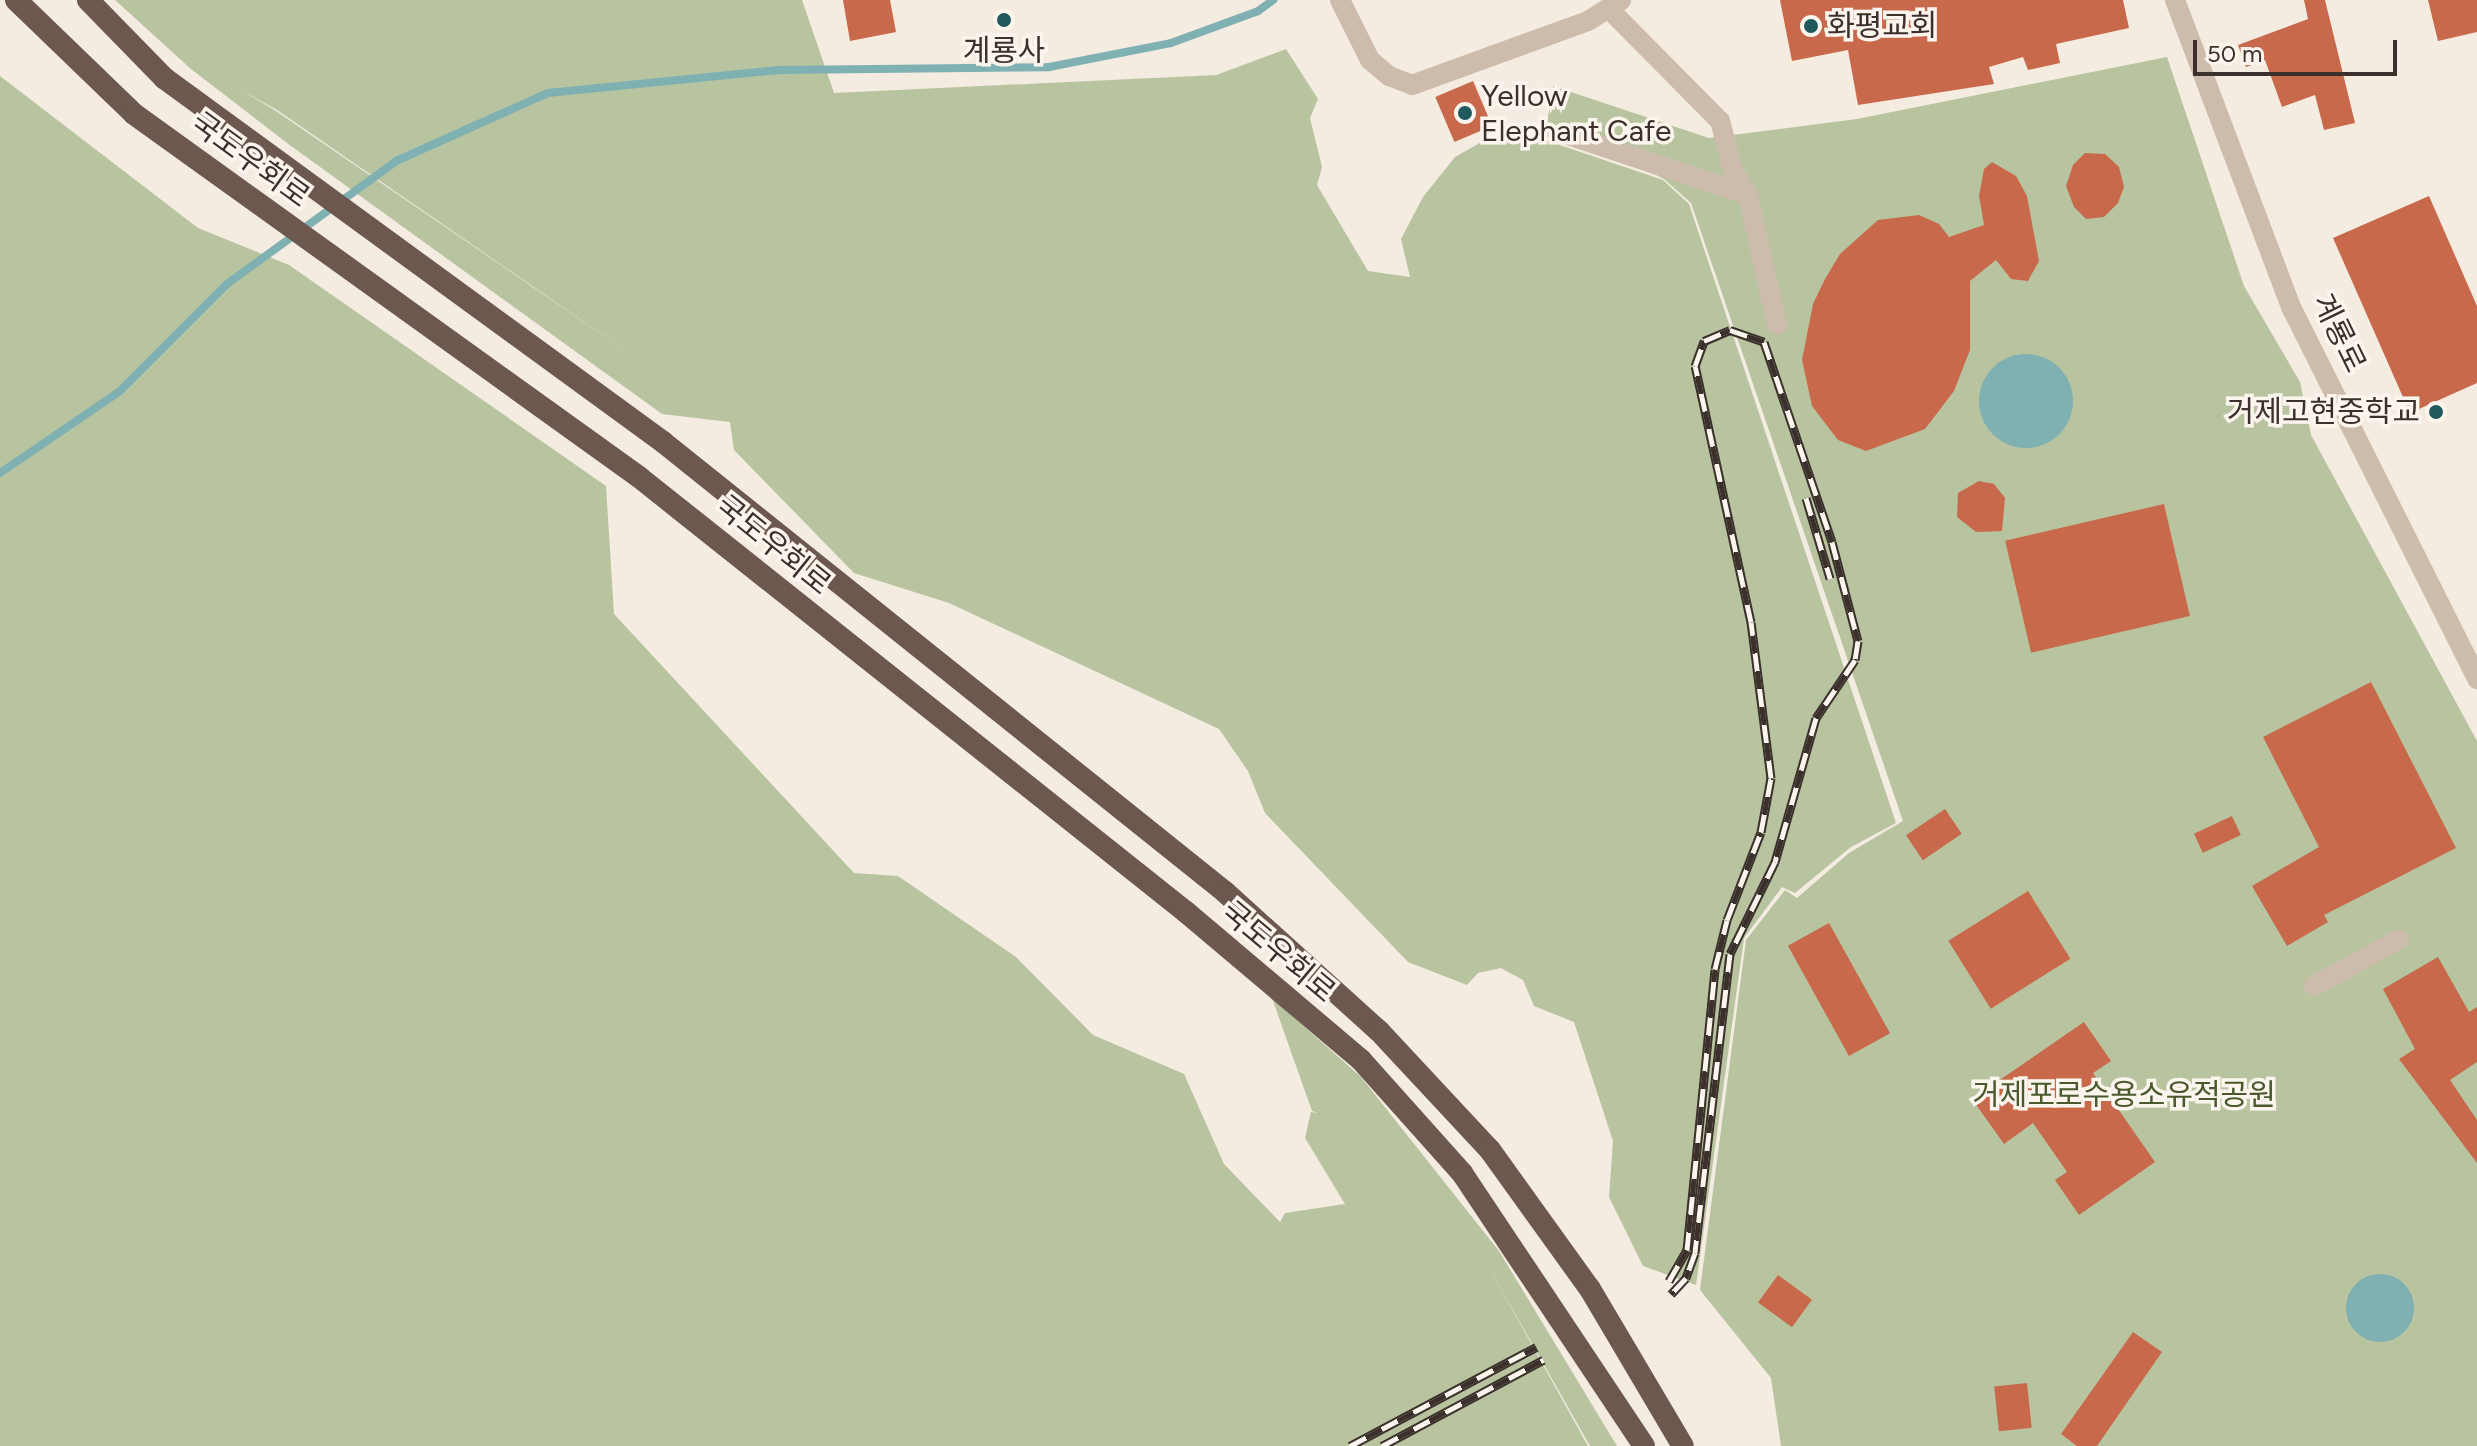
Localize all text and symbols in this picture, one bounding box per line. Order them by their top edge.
place label: 화평교회 [1827,8,1937,44]
marker: 계룡사 [995,11,1013,29]
marker: 화평교회 [1802,17,1820,35]
scale bar [2197,24,2401,74]
place label: 계룡사 [963,33,1045,69]
text: 50 m [2207,39,2263,68]
place label: Yellow Elephant Cafe [1481,78,1671,148]
marker: Yellow Elephant Cafe [1456,104,1474,122]
street label: 국도우회로 [184,105,316,215]
street label: 계룡로 [2305,288,2373,378]
place label: 거제고현중학교 [2227,394,2420,430]
marker: 거제고현중학교 [2427,403,2445,421]
street label: 국도우회로 [708,488,838,602]
street label: 국도우회로 [1214,894,1342,1010]
park label: 거제포로수용소유적공원 [1972,1077,2276,1113]

